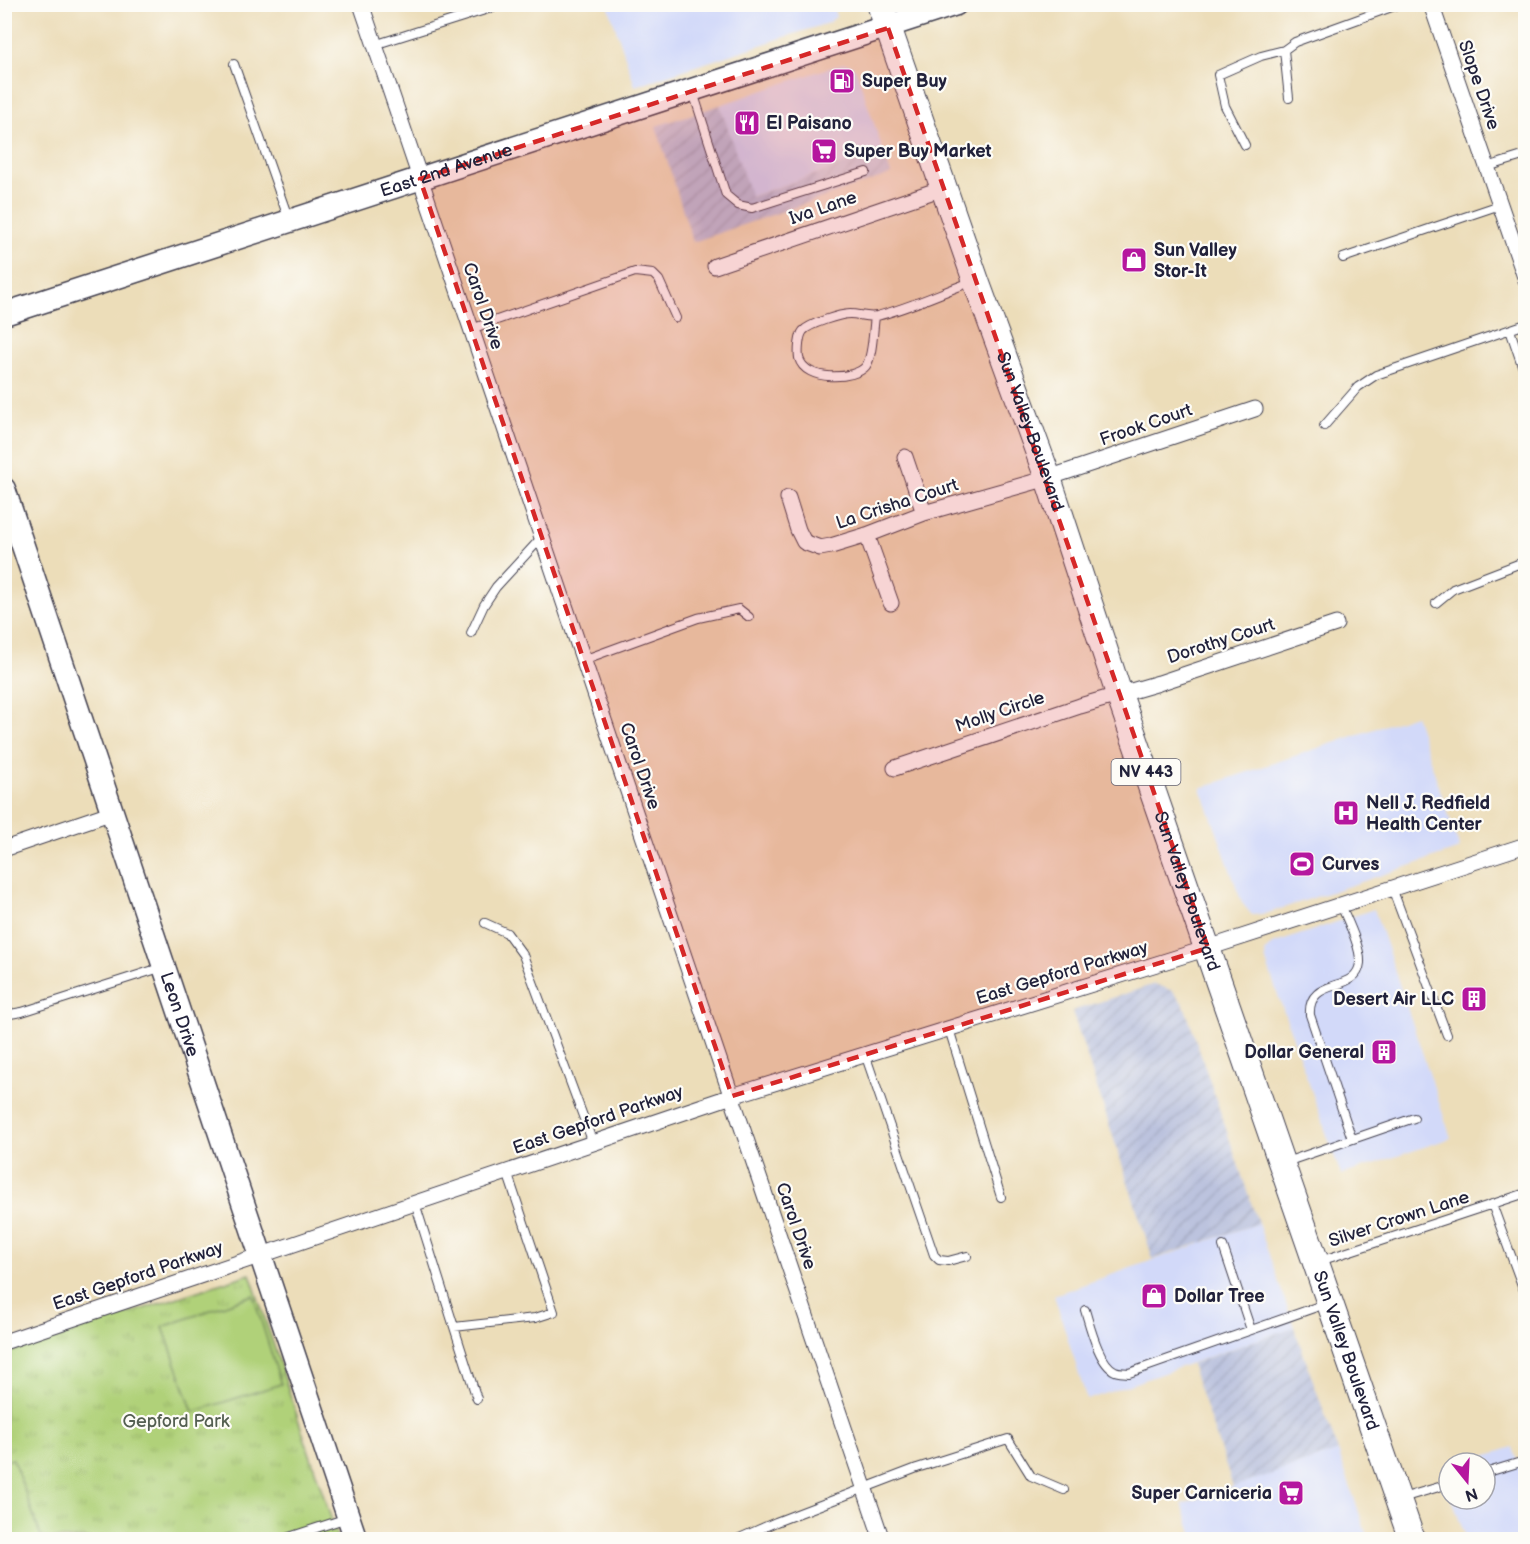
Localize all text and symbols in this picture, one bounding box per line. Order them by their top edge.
street label: Slope Drive [1454,37,1504,133]
fuel station icon: Super Buy [827,66,857,96]
place label: Super Buy [862,71,948,92]
restaurant icon: El Paisano [732,108,762,138]
place label: El Paisano [766,113,852,134]
supermarket icon: Super Buy Market [809,136,839,166]
street label: East 2nd Avenue [377,139,515,201]
place label: Super Buy Market [844,141,992,162]
street label: Iva Lane [787,187,860,229]
place label: Sun Valley Stor-It [1154,240,1237,282]
shop icon: Sun Valley Stor-It [1119,245,1149,275]
street label: Carol Drive [458,260,508,353]
street label: Sun Valley Boulevard [992,349,1069,513]
street label: Frook Court [1097,399,1195,451]
street label: La Crisha Court [833,474,961,534]
street label: Dorothy Court [1165,614,1278,668]
street label: Molly Circle [953,687,1048,737]
street label: Carol Drive [615,720,665,813]
road number: NV 443 [1112,759,1180,785]
place label: Nell J. Redfield Health Center [1366,793,1490,835]
hospital icon: Nell J. Redfield Health Center [1331,798,1361,828]
street label: Sun Valley Boulevard [1150,809,1225,974]
sports icon: Curves [1287,849,1317,879]
place label: Curves [1322,854,1380,875]
street label: East Gepford Parkway [973,937,1151,1009]
street label: Leon Drive [156,969,204,1060]
building icon: Desert Air LLC [1459,984,1489,1014]
place label: Desert Air LLC [1333,989,1454,1010]
building icon: Dollar General [1369,1037,1399,1067]
place label: Dollar General [1244,1042,1364,1063]
street label: East Gepford Parkway [510,1081,687,1159]
street label: Carol Drive [771,1180,821,1273]
street label: Silver Crown Lane [1326,1186,1472,1252]
street label: East Gepford Parkway [50,1237,227,1315]
street label: Sun Valley Boulevard [1309,1268,1384,1433]
shop icon: Dollar Tree [1139,1281,1169,1311]
place label: Dollar Tree [1174,1286,1265,1307]
park label: Gepford Park [122,1411,230,1432]
north arrow [1437,1451,1497,1511]
supermarket icon: Super Carniceria [1276,1478,1306,1508]
place label: Super Carniceria [1131,1483,1272,1504]
text: N [1463,1483,1480,1505]

